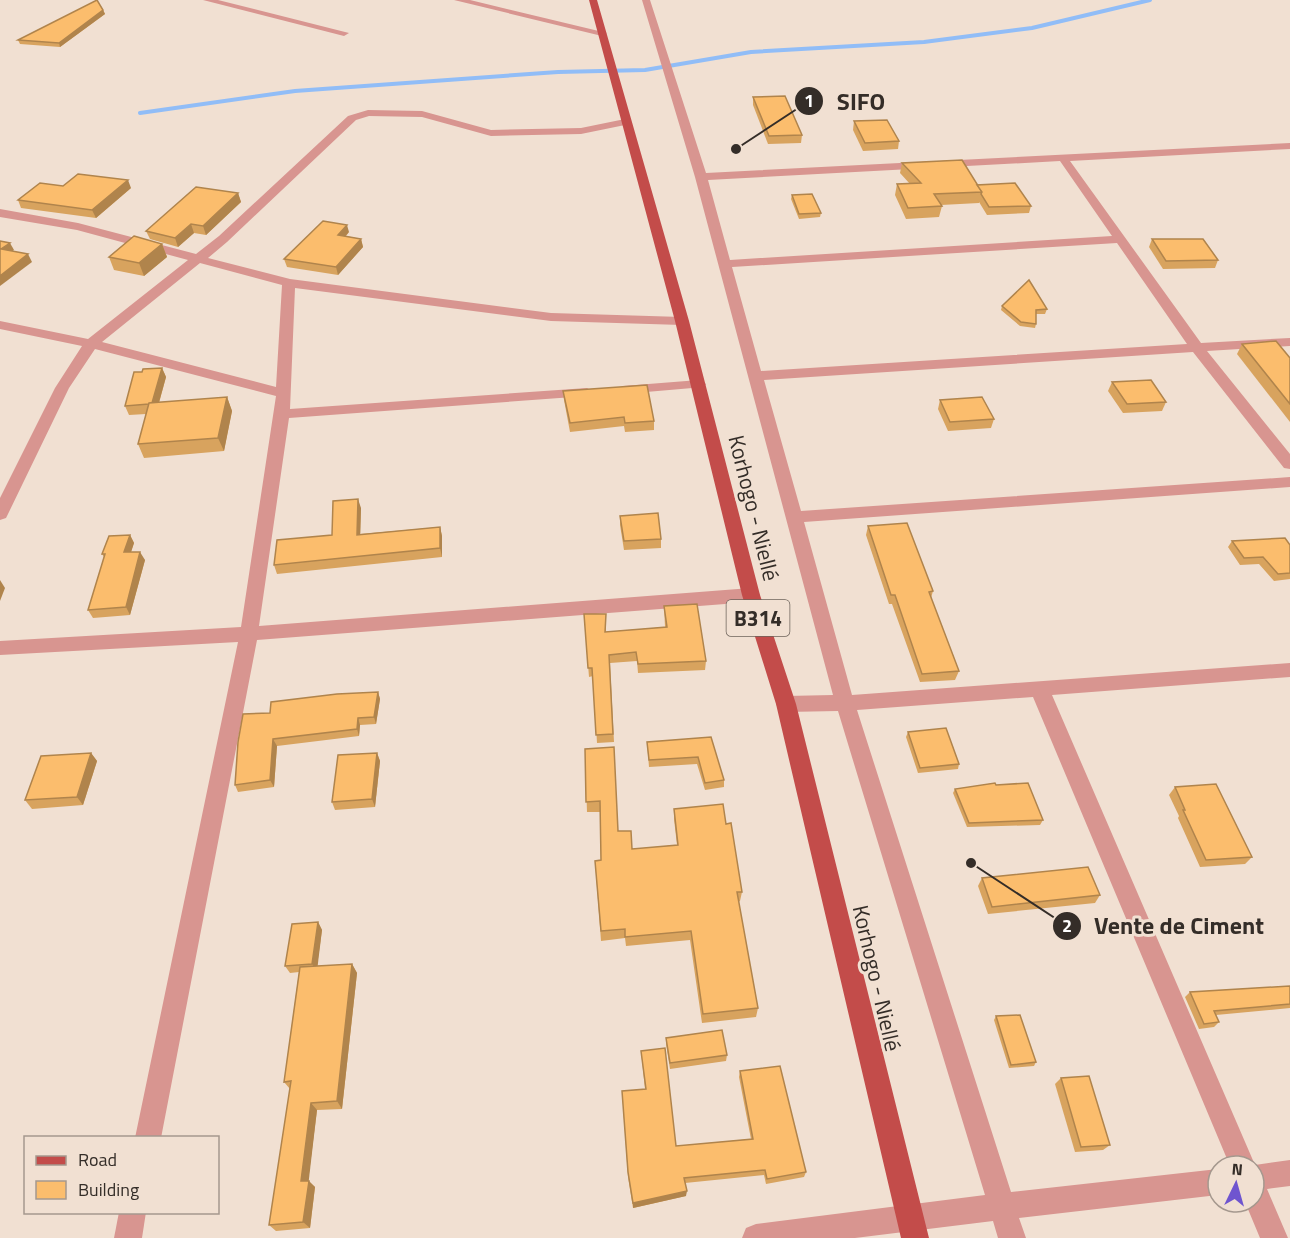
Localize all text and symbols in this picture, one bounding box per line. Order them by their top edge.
callout: SIFO [794,80,897,122]
text: SIFO [837,83,885,119]
text: 1 [804,87,814,114]
street label: Korhogo - Niellé [719,432,789,584]
road number: B314 [726,600,789,636]
street label: Korhogo - Niellé [844,902,910,1054]
callout: Vente de Ciment [1052,905,1276,947]
text: Vente de Ciment [1094,907,1264,943]
text: 2 [1062,912,1072,939]
legend [24,1136,219,1214]
text: Road [78,1146,117,1173]
north arrow [1206,1154,1266,1214]
text: N [1231,1157,1244,1181]
text: Building [78,1176,139,1203]

